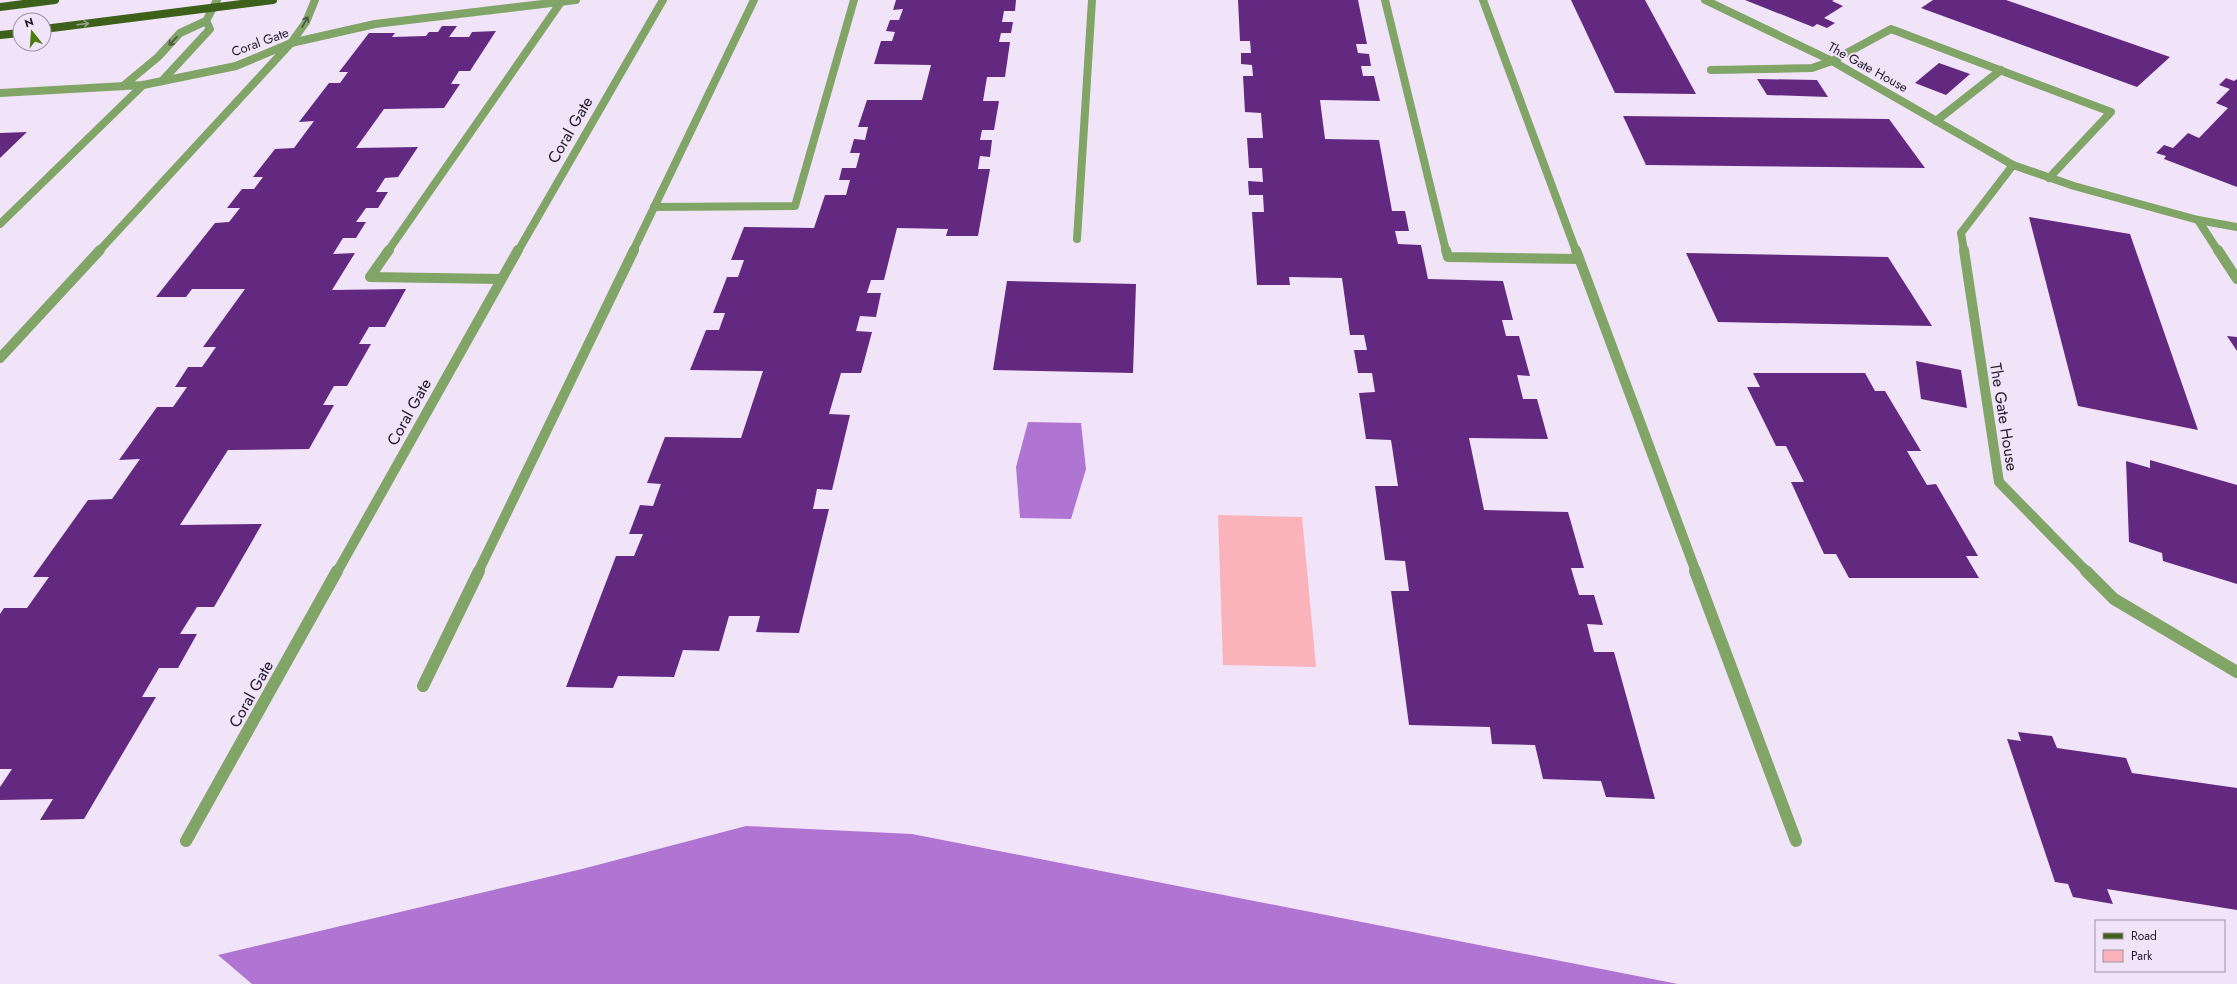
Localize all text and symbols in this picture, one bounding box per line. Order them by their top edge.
north arrow [12,12,52,52]
text: N [23,14,36,31]
one-way arrow [301,17,309,29]
one-way arrow [76,20,89,28]
street label: Coral Gate [229,23,292,61]
one-way arrow [169,36,178,46]
street label: The Gate House [1825,37,1912,97]
street label: Coral Gate [542,92,598,168]
street label: The Gate House [1984,361,2024,473]
street label: Coral Gate [381,374,437,450]
street label: Coral Gate [223,656,279,732]
legend [2095,920,2225,972]
text: Road [2131,927,2157,945]
text: Park [2131,947,2153,965]

